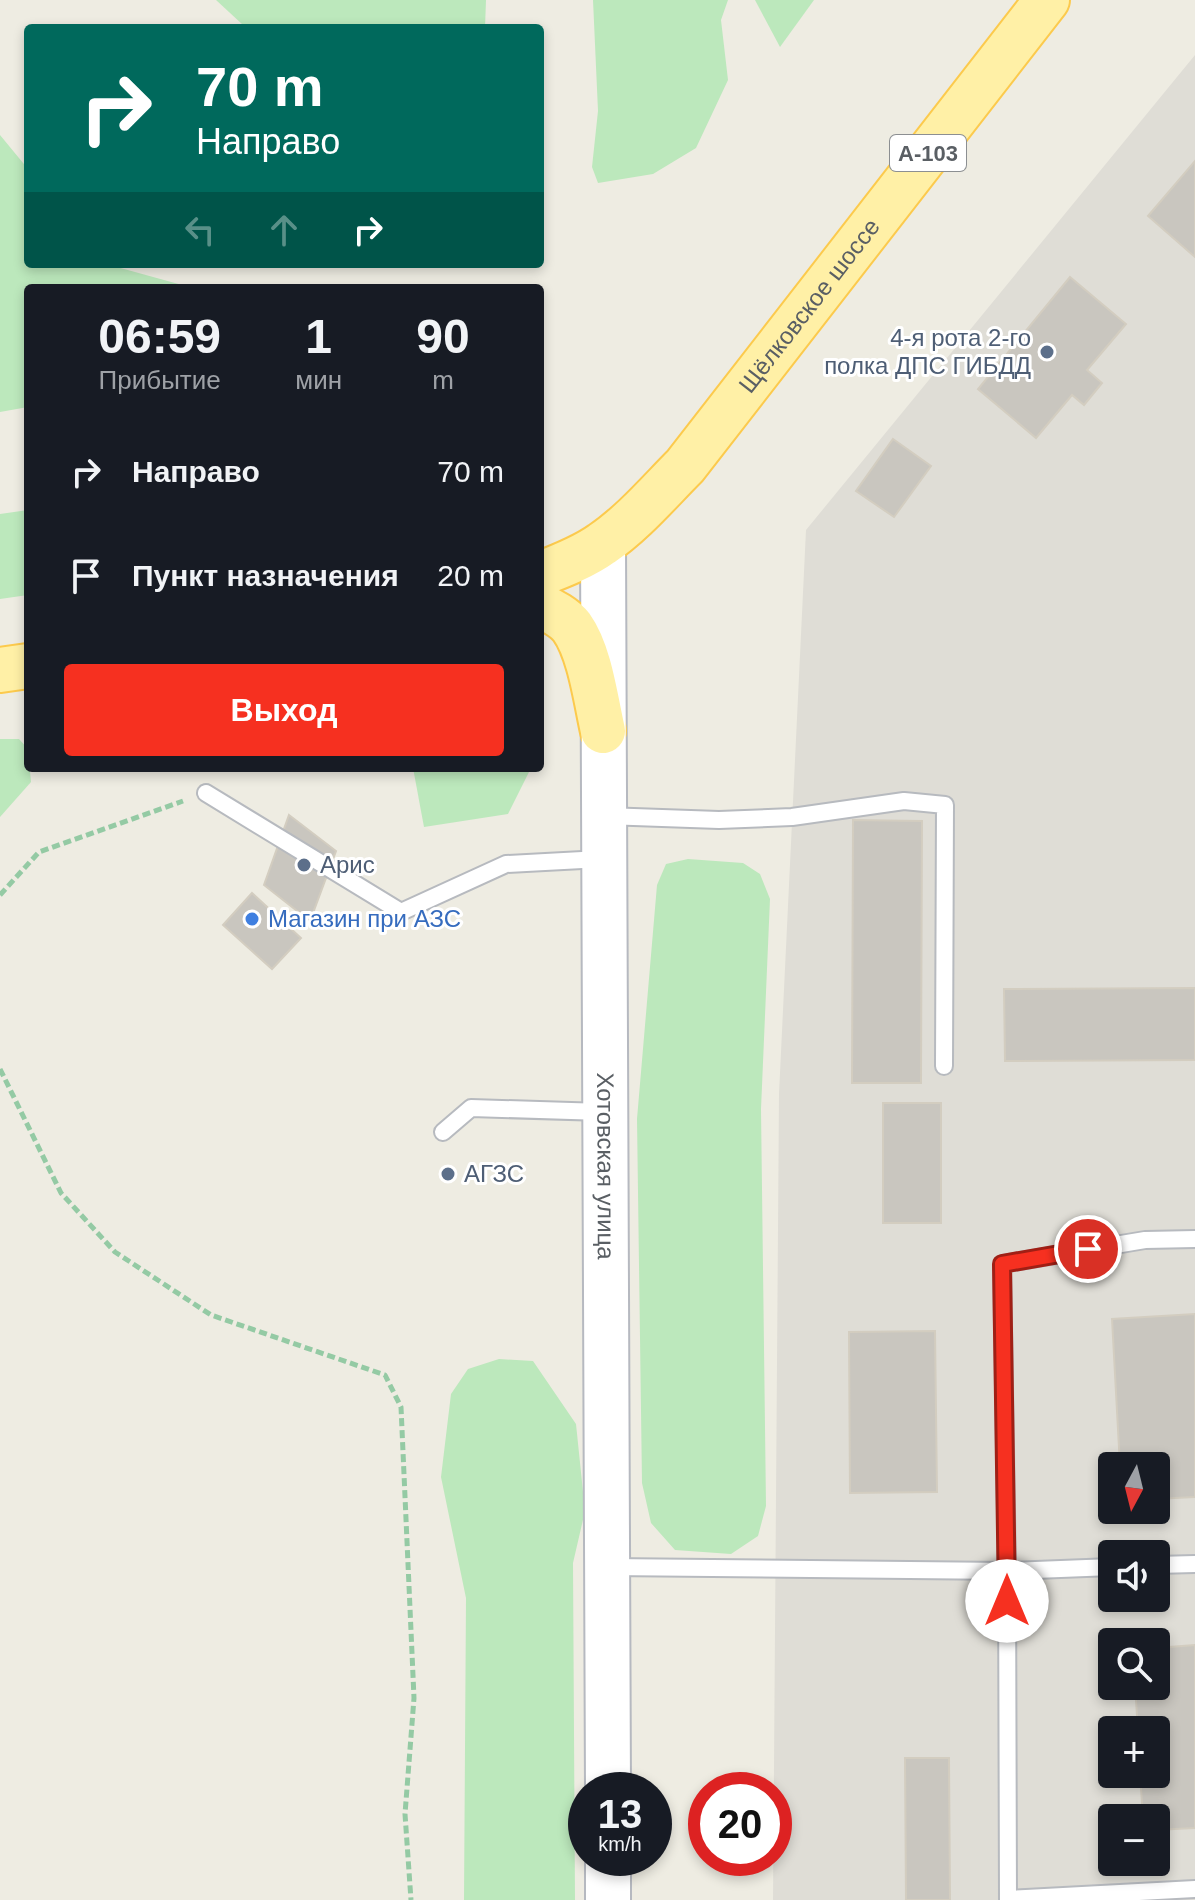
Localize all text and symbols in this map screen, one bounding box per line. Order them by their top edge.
text: 70 m [196,55,324,118]
icon: right [64,56,168,160]
text: Направо [196,121,340,162]
road number: А-103 [890,135,966,171]
icon: left [178,208,222,252]
icon: ahead [262,208,306,252]
icon: right [346,208,390,252]
street label: Щёлковское шоссе [733,213,885,398]
text: 06:59 [98,310,221,363]
text: 1 [305,310,332,363]
text: 90 [416,310,470,363]
place label: 4-я рота 2-го полка ДПС ГИБДД [824,324,1031,379]
marker: 4-я рота 2-го полка ДПС ГИБДД [1038,343,1056,361]
text: Прибытие [99,365,221,395]
text: мин [295,365,342,395]
text: m [432,365,454,395]
icon: right [64,450,108,494]
text: Направо [132,455,260,488]
text: 70 m [437,455,504,488]
icon: arrive [64,554,108,598]
text: Пункт назначения [132,559,399,592]
text: 20 m [437,559,504,592]
button: Выход [64,664,504,756]
place label: Арис [320,851,375,878]
marker: Арис [295,856,313,874]
place label: Магазин при АЗС [268,905,461,932]
marker: Магазин при АЗС [243,910,261,928]
street label: Хотовская улица [592,1072,620,1260]
place label: АГЗС [464,1160,524,1187]
marker: АГЗС [439,1165,457,1183]
pin [1054,1215,1122,1283]
icon: arrive [1066,1227,1110,1271]
north arrow [1098,1452,1170,1524]
map controls [1098,1452,1170,1876]
button: sound [1098,1540,1170,1612]
position arrow [965,1559,1049,1643]
button: search [1098,1628,1170,1700]
button: + [1098,1716,1170,1788]
speed limit sign: 20 [688,1772,792,1876]
text: 13 [598,1792,642,1836]
button: − [1098,1804,1170,1876]
text: km/h [598,1833,642,1855]

